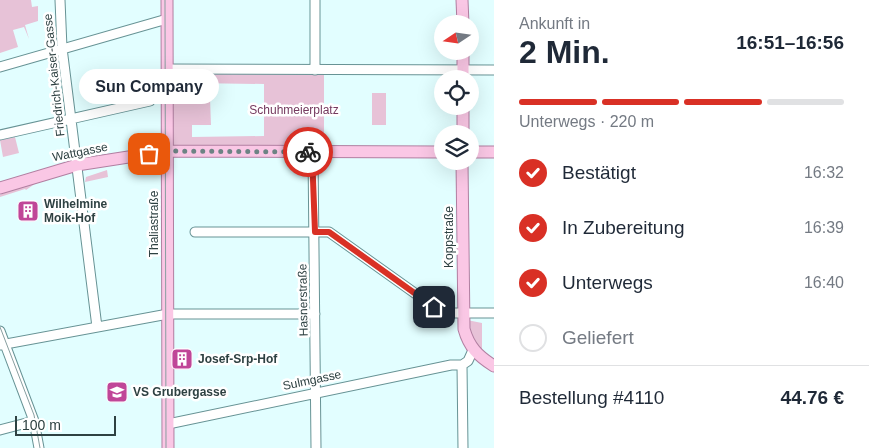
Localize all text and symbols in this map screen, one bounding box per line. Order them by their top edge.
street label: Friedrich-Kaiser-Gasse [41,13,67,137]
north arrow [434,15,479,60]
map controls [434,15,479,170]
text: Ankunft in [519,15,590,32]
text: 16:51–16:56 [736,32,844,53]
text: 2 Min. [519,34,610,70]
callout: Sun Company [79,69,219,104]
button: locate [434,70,479,115]
text: Sun Company [95,78,203,95]
park label: Schuhmeierplatz [249,103,339,117]
text: Unterwegs · 220 m [519,113,654,130]
button: layers [434,125,479,170]
courier [283,127,333,177]
pin [128,133,170,175]
icon: bike [294,138,322,166]
street label: Wattgasse [51,140,109,164]
icon: bag [135,140,163,168]
icon: check [519,159,547,187]
text: Bestätigt [562,162,636,183]
text: 16:32 [804,164,844,181]
street label: Thaliastraße [147,190,161,257]
place label: Wilhelmine Moik-Hof [44,197,108,225]
building icon: Wilhelmine Moik-Hof [16,199,40,223]
street label: Koppstraße [442,206,456,268]
icon: check [519,214,547,242]
text: In Zubereitung [562,217,685,238]
text: 16:39 [804,219,844,236]
street label: Hasnerstraße [295,263,311,336]
icon: check [519,269,547,297]
text: Unterwegs [562,272,653,293]
text: 16:40 [804,274,844,291]
pin [413,286,455,328]
icon: home [420,293,448,321]
text: Geliefert [562,327,634,348]
building icon: Josef-Srp-Hof [170,347,194,371]
place label: Josef-Srp-Hof [198,352,278,366]
street label: Sulmgasse [282,367,343,393]
school or university icon: VS Grubergasse [105,380,129,404]
place label: VS Grubergasse [133,385,227,399]
text: Bestellung #4110 [519,387,664,408]
text: 44.76 € [781,387,844,408]
scale bar [15,413,116,436]
text: 100 m [22,417,61,433]

